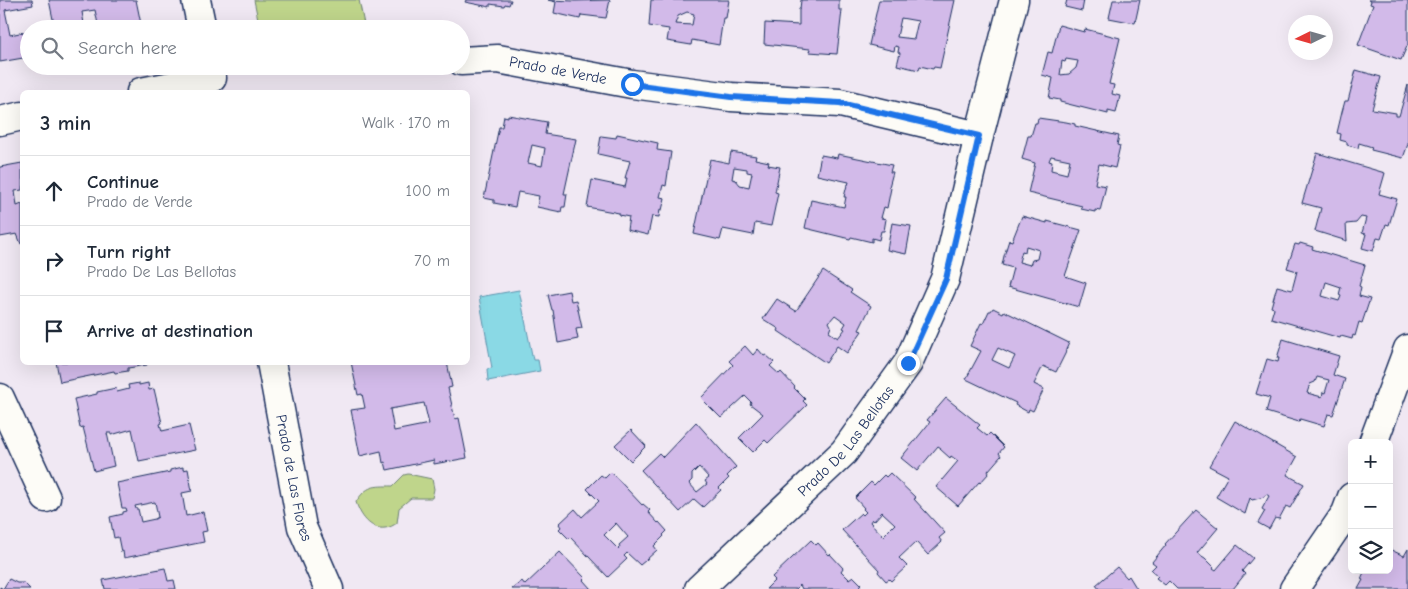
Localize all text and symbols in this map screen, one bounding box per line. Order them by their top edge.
north arrow [1288,15,1333,60]
search box [20,20,470,75]
icon: search [38,34,66,62]
text: Search here [78,37,177,59]
street label: Prado de Verde [508,52,609,88]
route start [621,73,644,96]
text: 3 min [40,111,91,135]
text: Walk · 170 m [362,114,450,132]
text: Continue [87,171,159,193]
icon: ahead [40,177,68,205]
text: 100 m [406,182,450,200]
text: Prado de Verde [87,193,192,211]
text: Turn right [87,241,171,263]
icon: right [40,247,68,275]
text: 70 m [414,252,450,270]
text: Prado De Las Bellotas [87,263,236,281]
icon: arrive [40,317,68,345]
text: Arrive at destination [87,320,253,342]
route end [897,352,920,375]
street label: Prado De Las Bellotas [794,382,898,500]
street label: Prado de Las Flores [272,413,316,544]
map controls [1348,439,1393,574]
button: + [1348,439,1393,484]
button: − [1348,484,1393,529]
button: layers [1348,529,1393,574]

